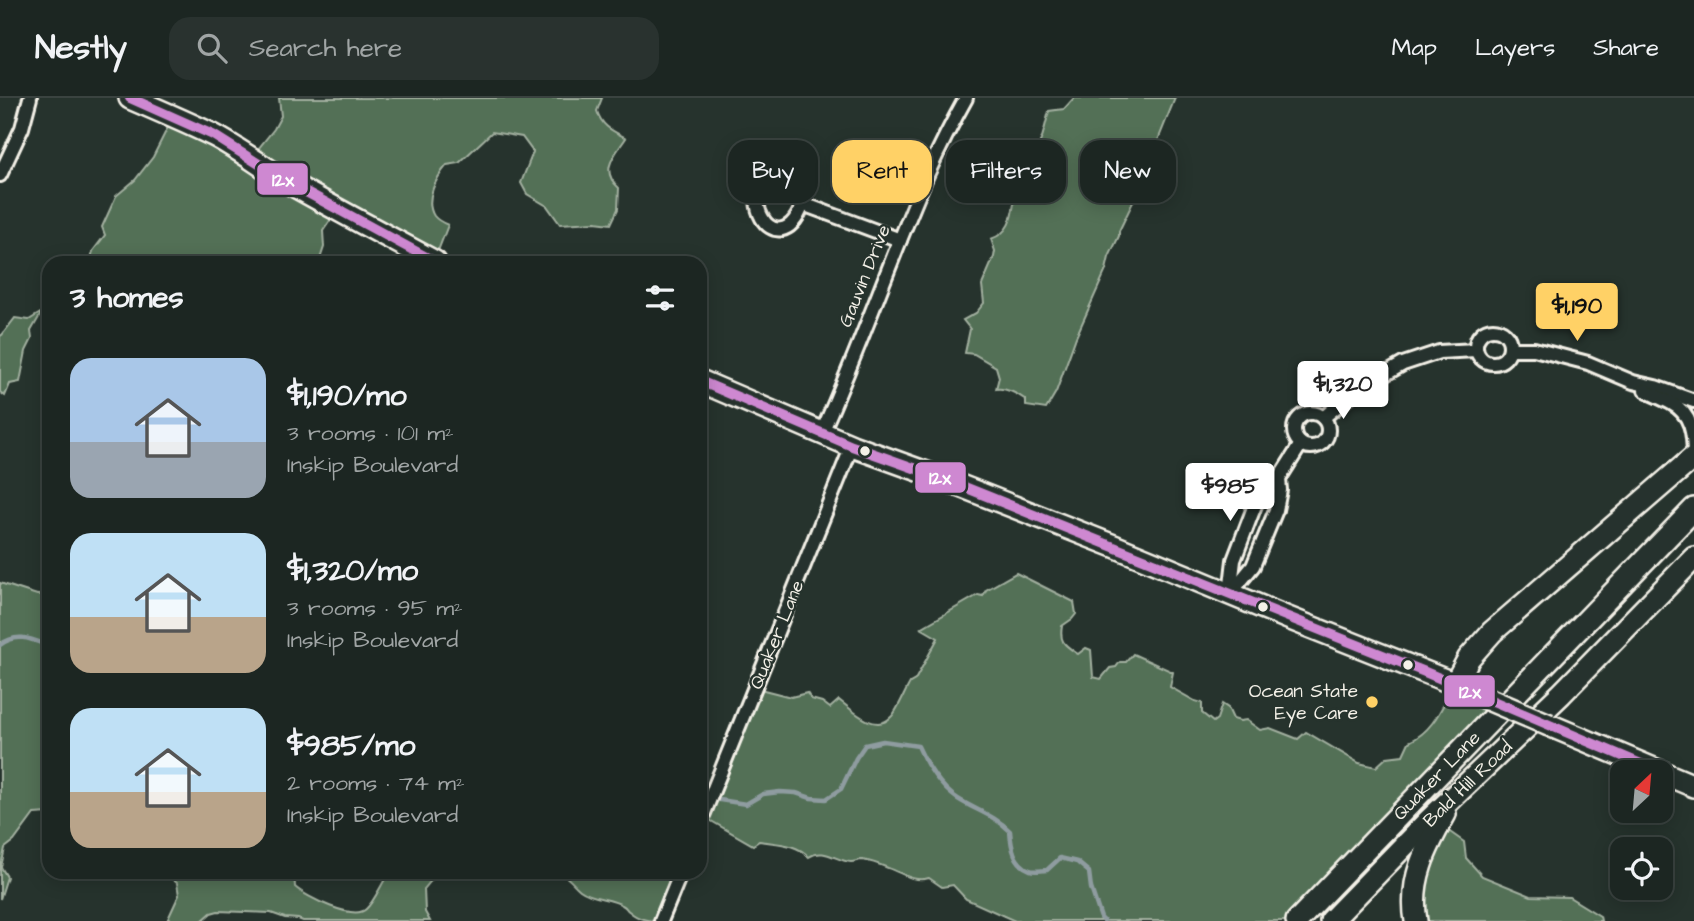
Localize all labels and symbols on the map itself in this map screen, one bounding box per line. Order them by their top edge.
line badge: 12x [256,162,309,196]
text: 12x [272,167,295,194]
street label: Gauvin Drive [832,221,898,331]
pin: $1,190 [1520,284,1634,343]
pin: $1,320 [1286,362,1400,421]
unlabelled marker [858,444,872,458]
line badge: 12x [914,461,967,494]
pin: $985 [1189,464,1271,523]
text: 12x [929,465,952,492]
street label: Quaker Lane [743,576,811,694]
unlabelled marker [1256,600,1270,614]
unlabelled marker [1401,658,1415,672]
line badge: 12x [1443,674,1496,708]
place label: Ocean State Eye Care [1249,678,1358,728]
text: 12x [1459,679,1482,706]
marker: Ocean State Eye Care [1364,694,1380,710]
street label: Quaker Lane [1387,725,1487,827]
street label: Bald Hill Road [1417,734,1519,834]
north arrow [1610,760,1673,822]

